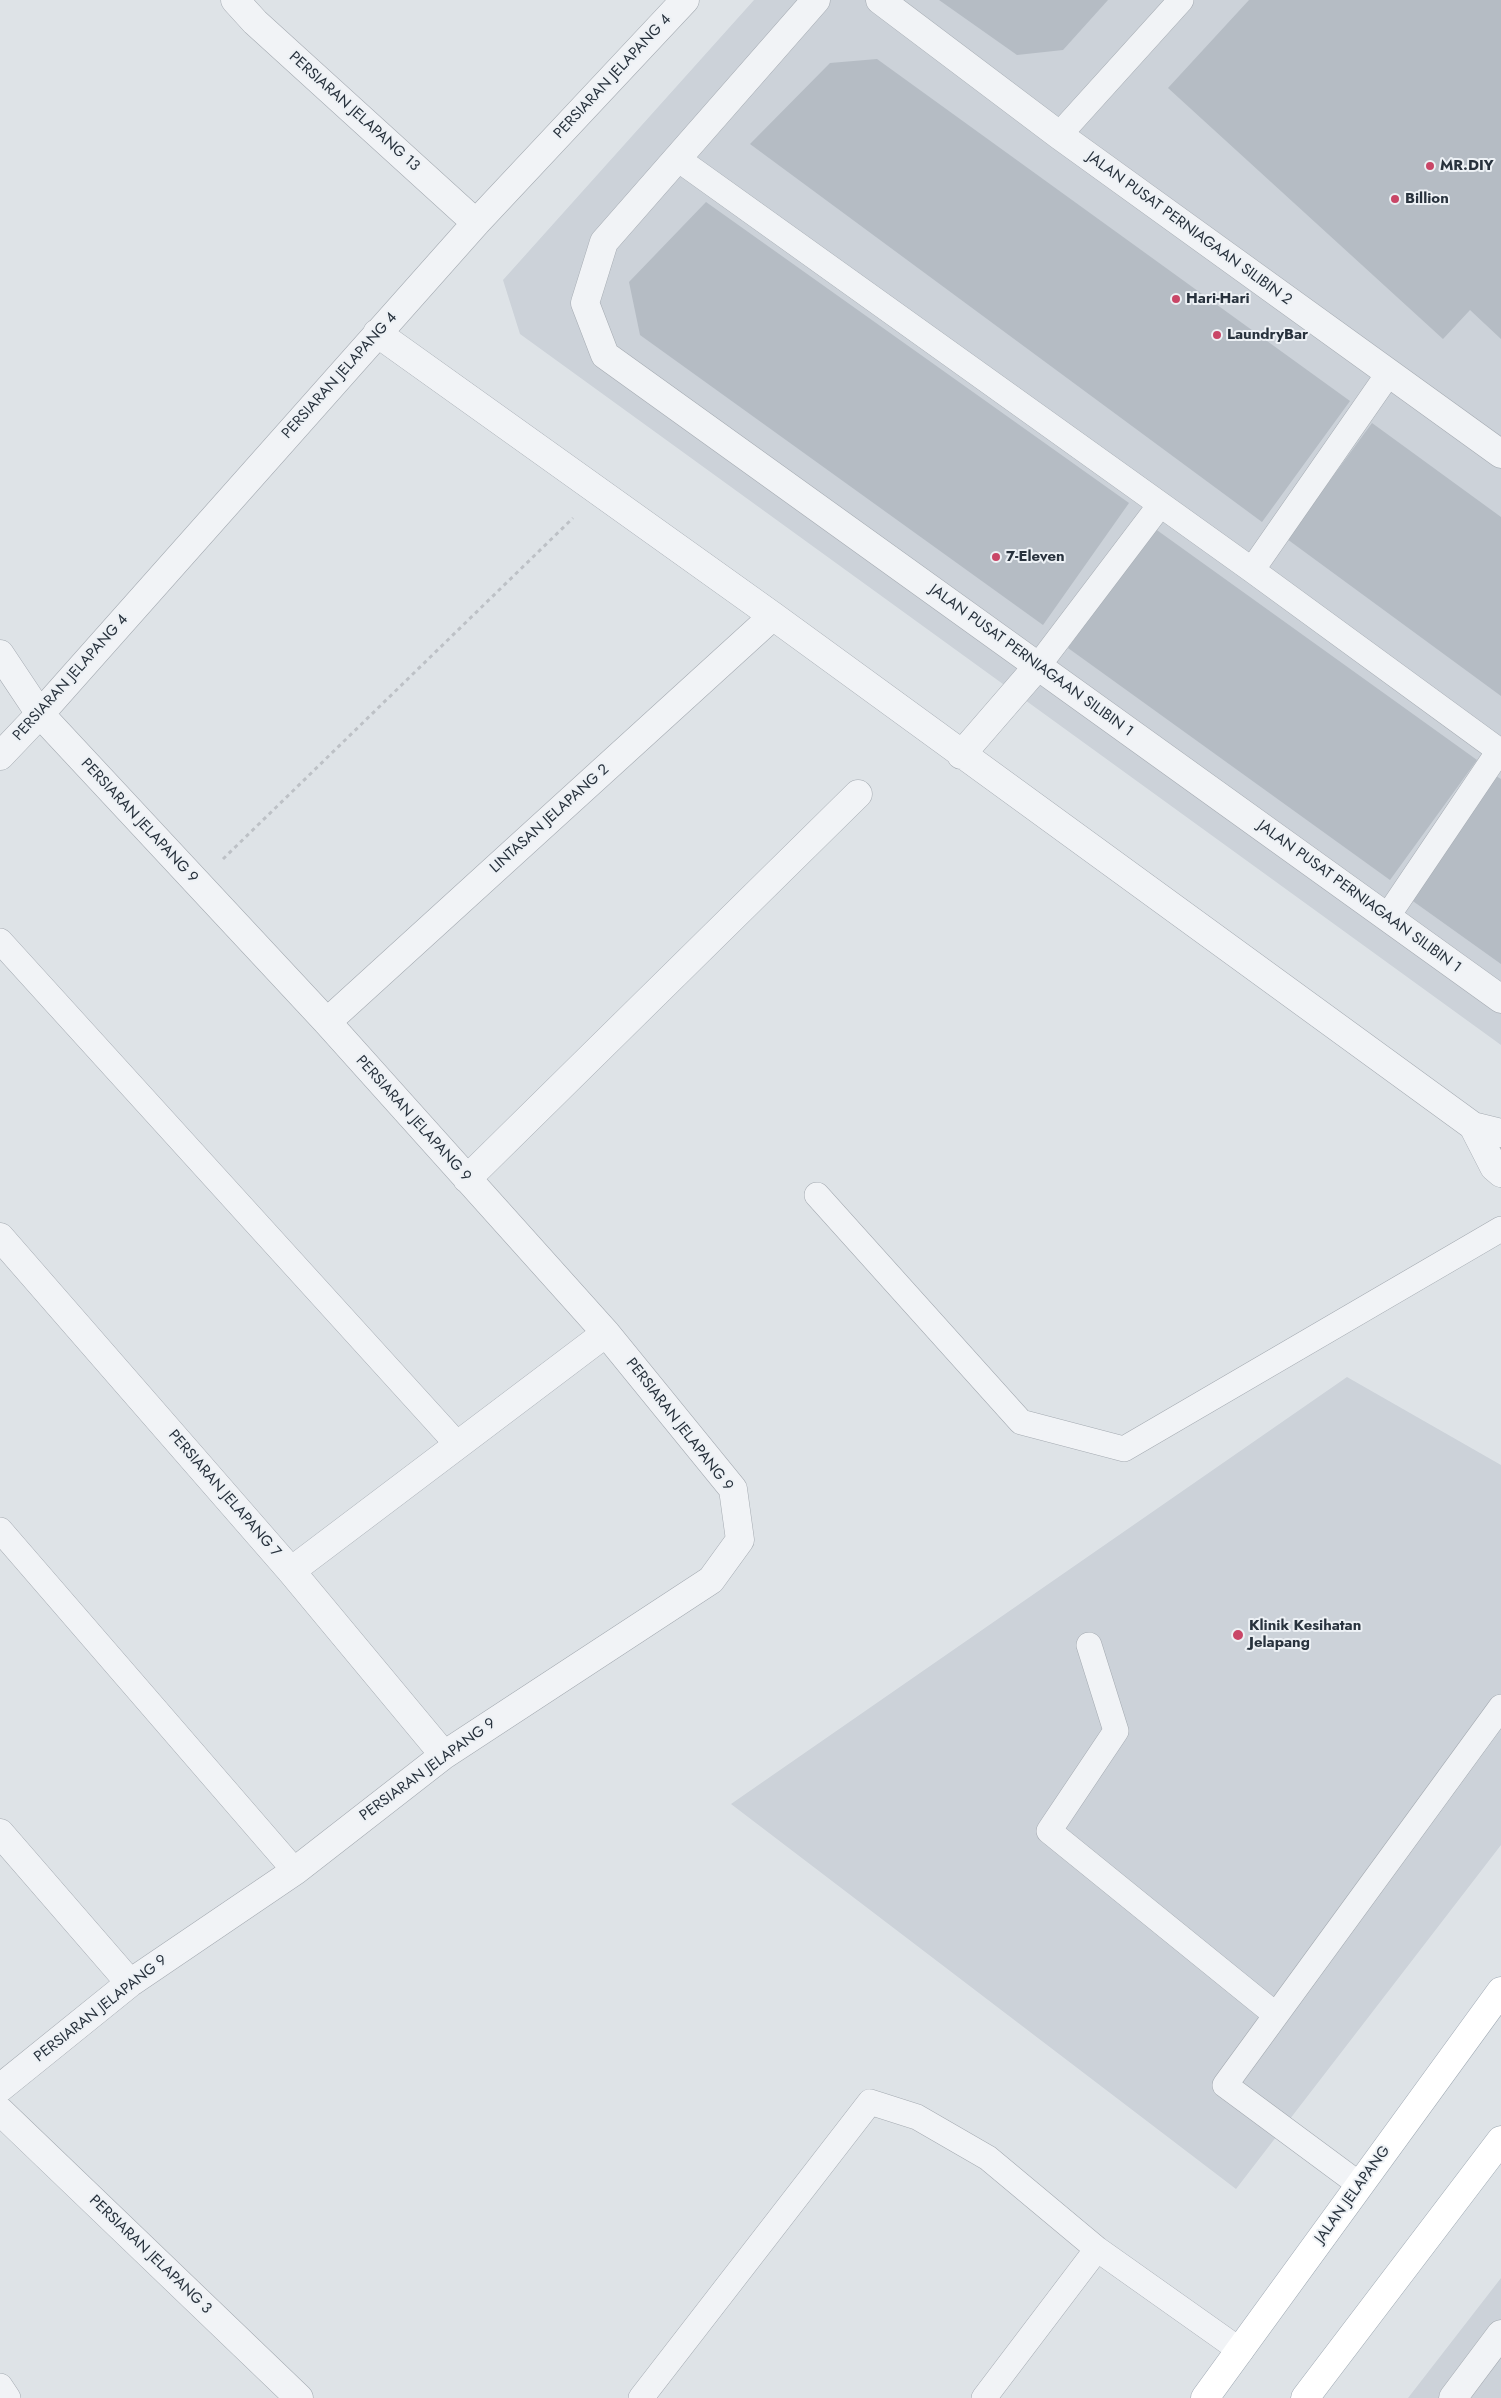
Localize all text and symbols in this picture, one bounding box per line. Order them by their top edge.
street label: PERSIARAN JELAPANG 4 [551,11,675,143]
street label: PERSIARAN JELAPANG 13 [285,49,423,175]
street label: JALAN PUSAT PERNIAGAAN SILIBIN 2 [1083,149,1295,309]
place label: MR.DIY [1440,157,1494,175]
marker: MR.DIY [1424,160,1436,172]
place label: Billion [1405,190,1449,208]
marker: Billion [1389,193,1401,205]
place label: Hari-Hari [1186,290,1250,308]
marker: Hari-Hari [1170,293,1182,305]
street label: PERSIARAN JELAPANG 4 [279,309,401,443]
place label: LaundryBar [1227,326,1308,344]
marker: LaundryBar [1211,329,1223,341]
place label: 7-Eleven [1006,548,1065,566]
marker: 7-Eleven [990,551,1002,563]
street label: JALAN PUSAT PERNIAGAAN SILIBIN 1 [926,581,1136,741]
street label: PERSIARAN JELAPANG 4 [10,611,132,745]
street label: PERSIARAN JELAPANG 9 [77,755,201,887]
street label: LINTASAN JELAPANG 2 [487,761,613,877]
street label: JALAN PUSAT PERNIAGAAN SILIBIN 1 [1254,817,1464,977]
street label: PERSIARAN JELAPANG 9 [352,1052,474,1186]
street label: PERSIARAN JELAPANG 9 [622,1355,736,1495]
street label: PERSIARAN JELAPANG 7 [164,1427,284,1561]
place label: Klinik Kesihatan Jelapang [1249,1617,1361,1652]
marker: Klinik Kesihatan Jelapang [1231,1628,1245,1642]
street label: PERSIARAN JELAPANG 9 [357,1715,499,1825]
street label: PERSIARAN JELAPANG 9 [31,1952,171,2066]
street label: JALAN JELAPANG [1312,2143,1394,2247]
street label: PERSIARAN JELAPANG 3 [85,2192,215,2318]

